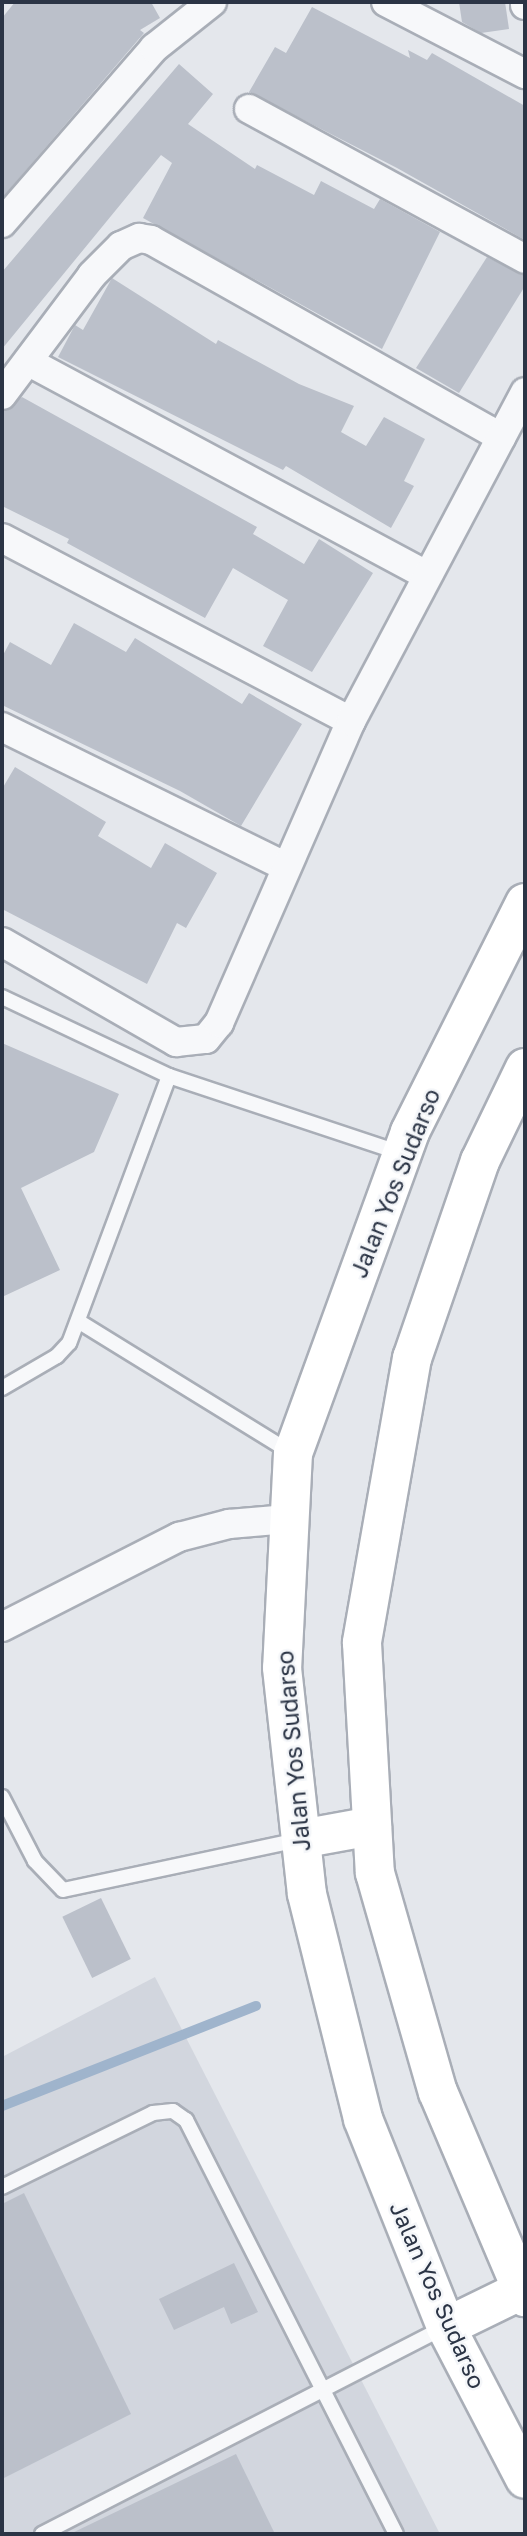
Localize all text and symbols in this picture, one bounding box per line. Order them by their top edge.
street label: Jalan Yos Sudarso [344,1084,446,1282]
street label: Jalan Yos Sudarso [270,1649,316,1853]
street label: Jalan Yos Sudarso [384,2197,492,2393]

